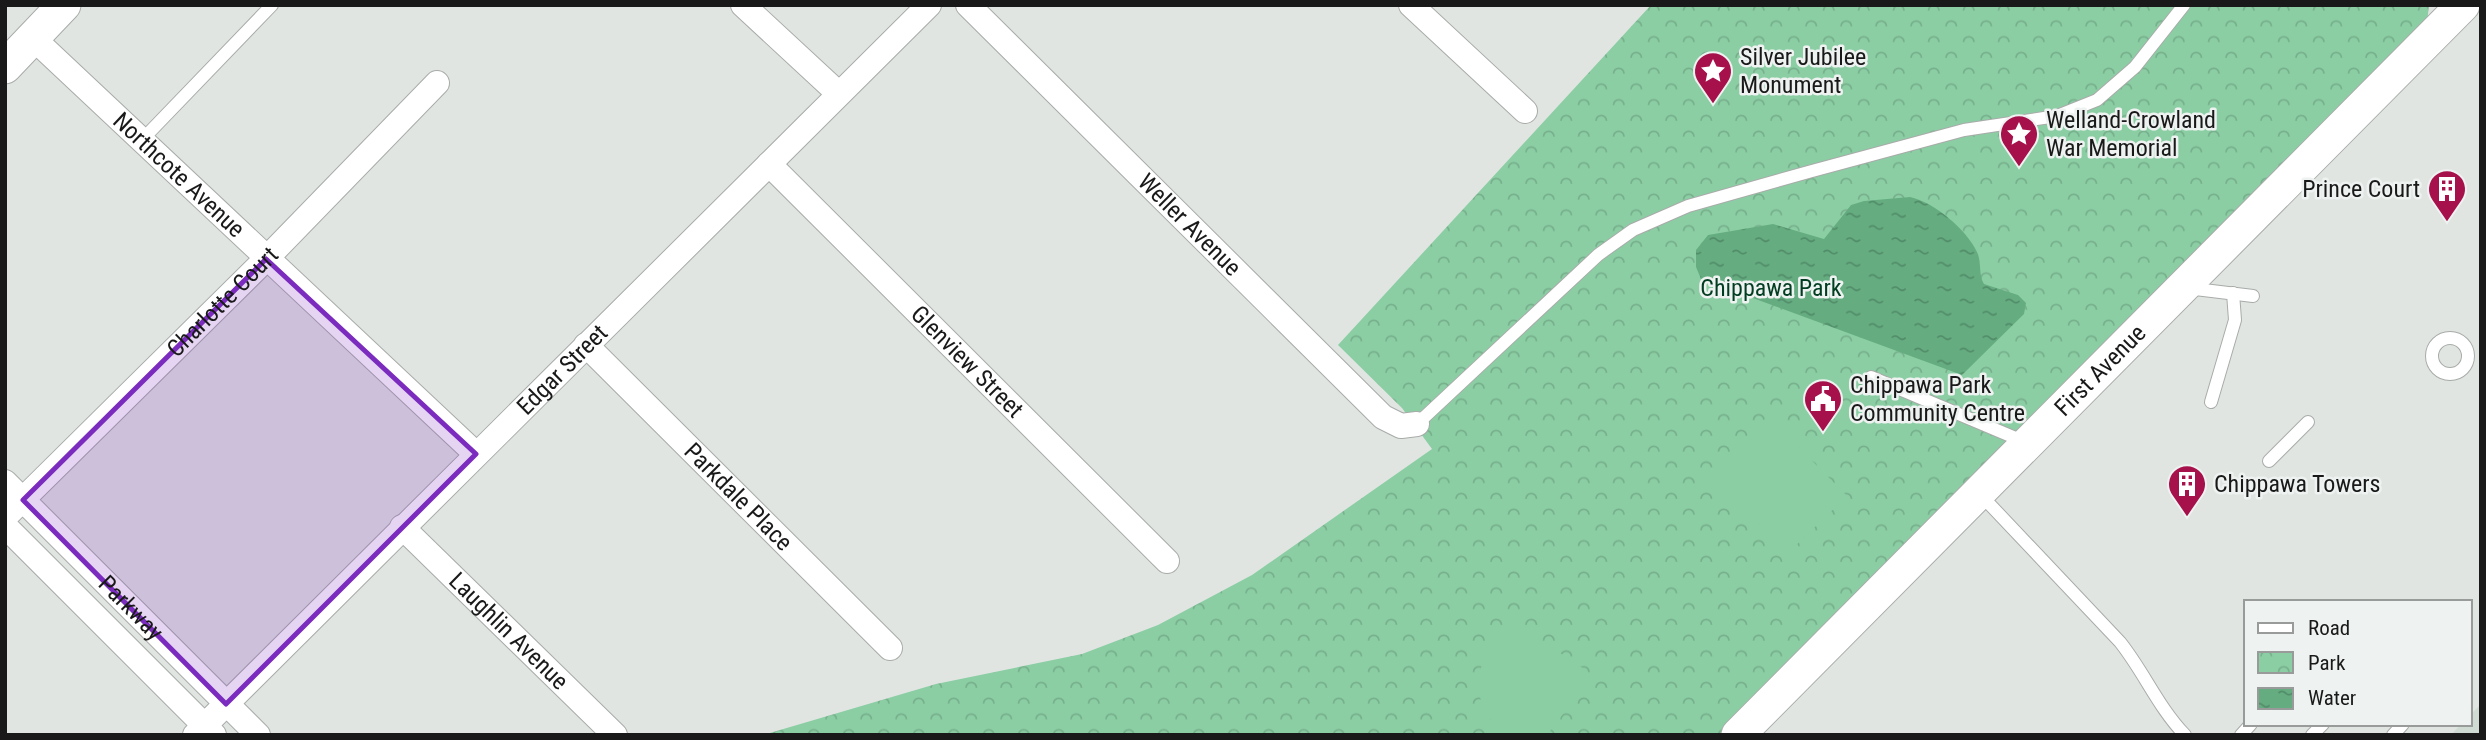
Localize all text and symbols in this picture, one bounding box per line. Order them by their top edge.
place label: Silver Jubilee Monument [1740,43,1866,99]
place icon: Silver Jubilee Monument [1692,50,1734,105]
place label: Welland-Crowland War Memorial [2046,106,2216,162]
street label: Northcote Avenue [107,107,250,243]
place icon: Welland-Crowland War Memorial [1998,113,2040,168]
street label: Weller Avenue [1132,168,1247,282]
building icon: Prince Court [2426,168,2468,223]
place label: Prince Court [2302,175,2420,203]
street label: Charlotte Court [161,241,284,363]
park label: Chippawa Park [1700,274,1842,302]
street label: Glenview Street [905,300,1029,424]
street label: Edgar Street [511,319,613,421]
street label: First Avenue [2049,319,2151,422]
place label: Chippawa Park Community Centre [1850,371,2025,427]
public building icon: Chippawa Park Community Centre [1802,378,1844,433]
street label: Parkdale Place [678,437,798,556]
building icon: Chippawa Towers [2166,463,2208,518]
place label: Chippawa Towers [2214,470,2381,498]
street label: Laughlin Avenue [443,567,574,695]
street label: Parkway [93,570,169,646]
legend [2244,600,2472,726]
text: Road [2308,616,2350,640]
text: Park [2308,651,2346,675]
text: Water [2308,686,2356,710]

